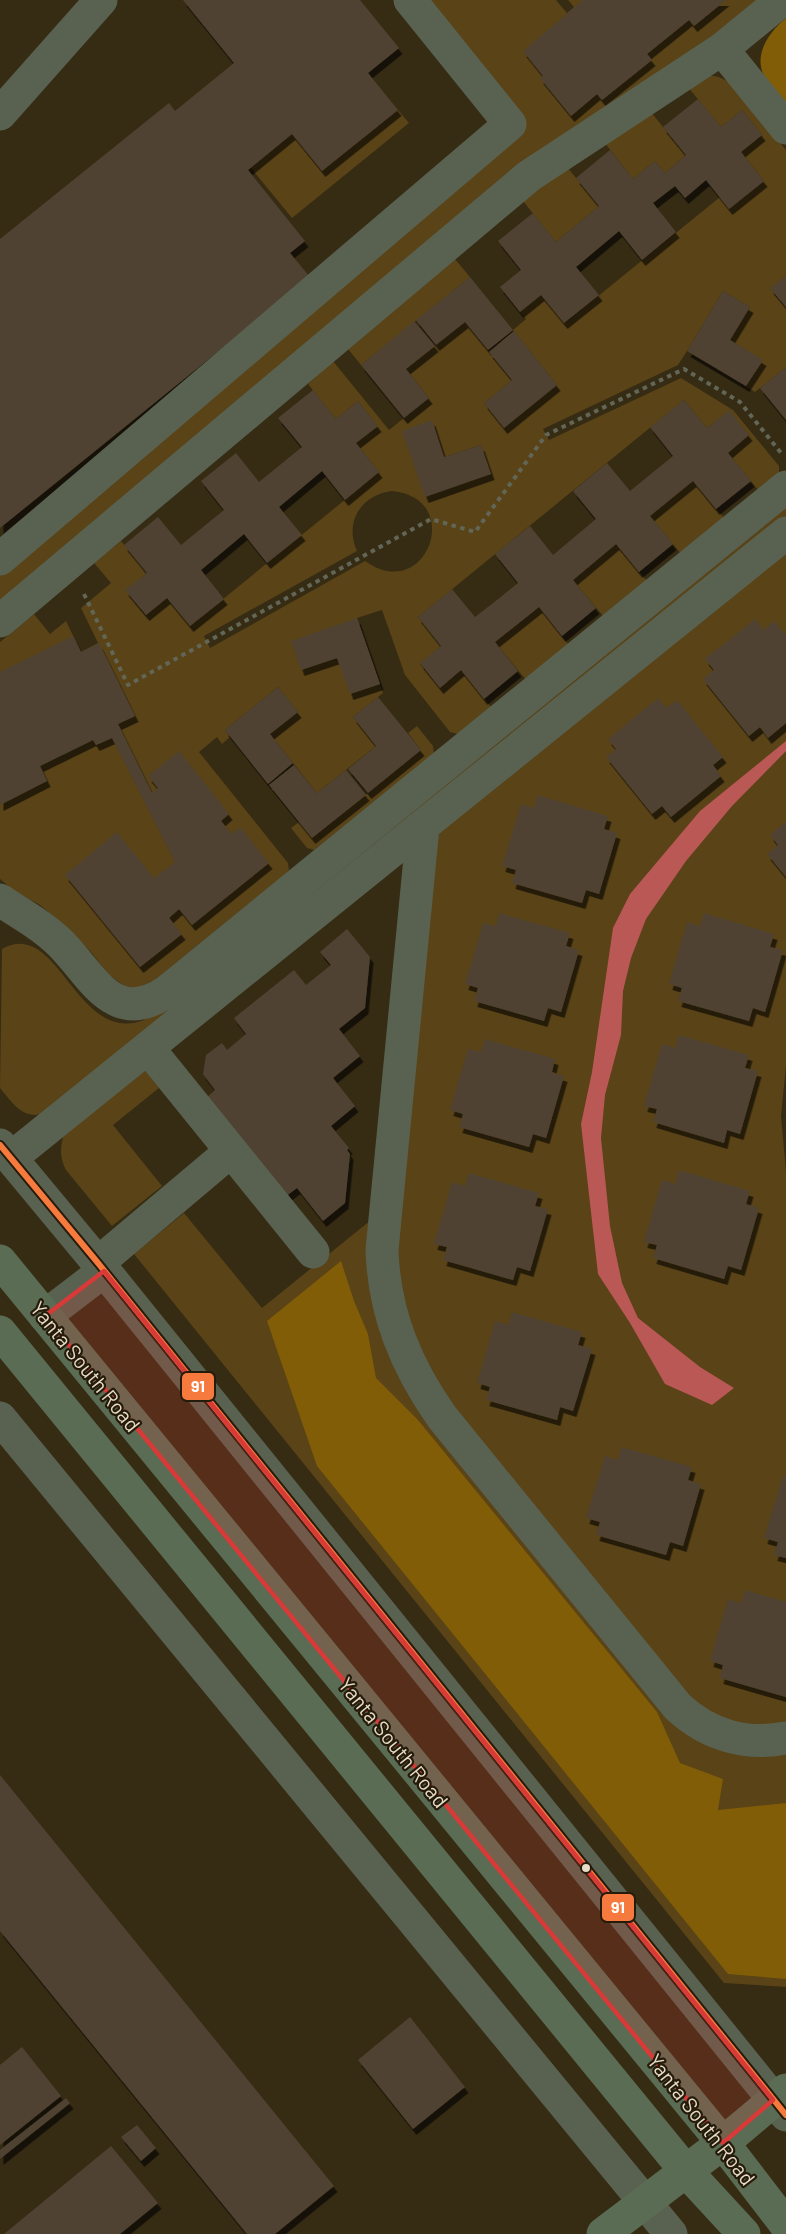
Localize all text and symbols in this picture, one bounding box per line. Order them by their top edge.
street label: Yanta South Road [26,1296,146,1436]
line badge: 91 [181,1372,215,1401]
text: 91 [191,1376,205,1395]
street label: Yanta South Road [334,1672,454,1812]
unlabelled marker [580,1862,592,1874]
line badge: 91 [601,1893,635,1922]
text: 91 [611,1897,625,1916]
street label: Yanta South Road [643,2048,761,2190]

